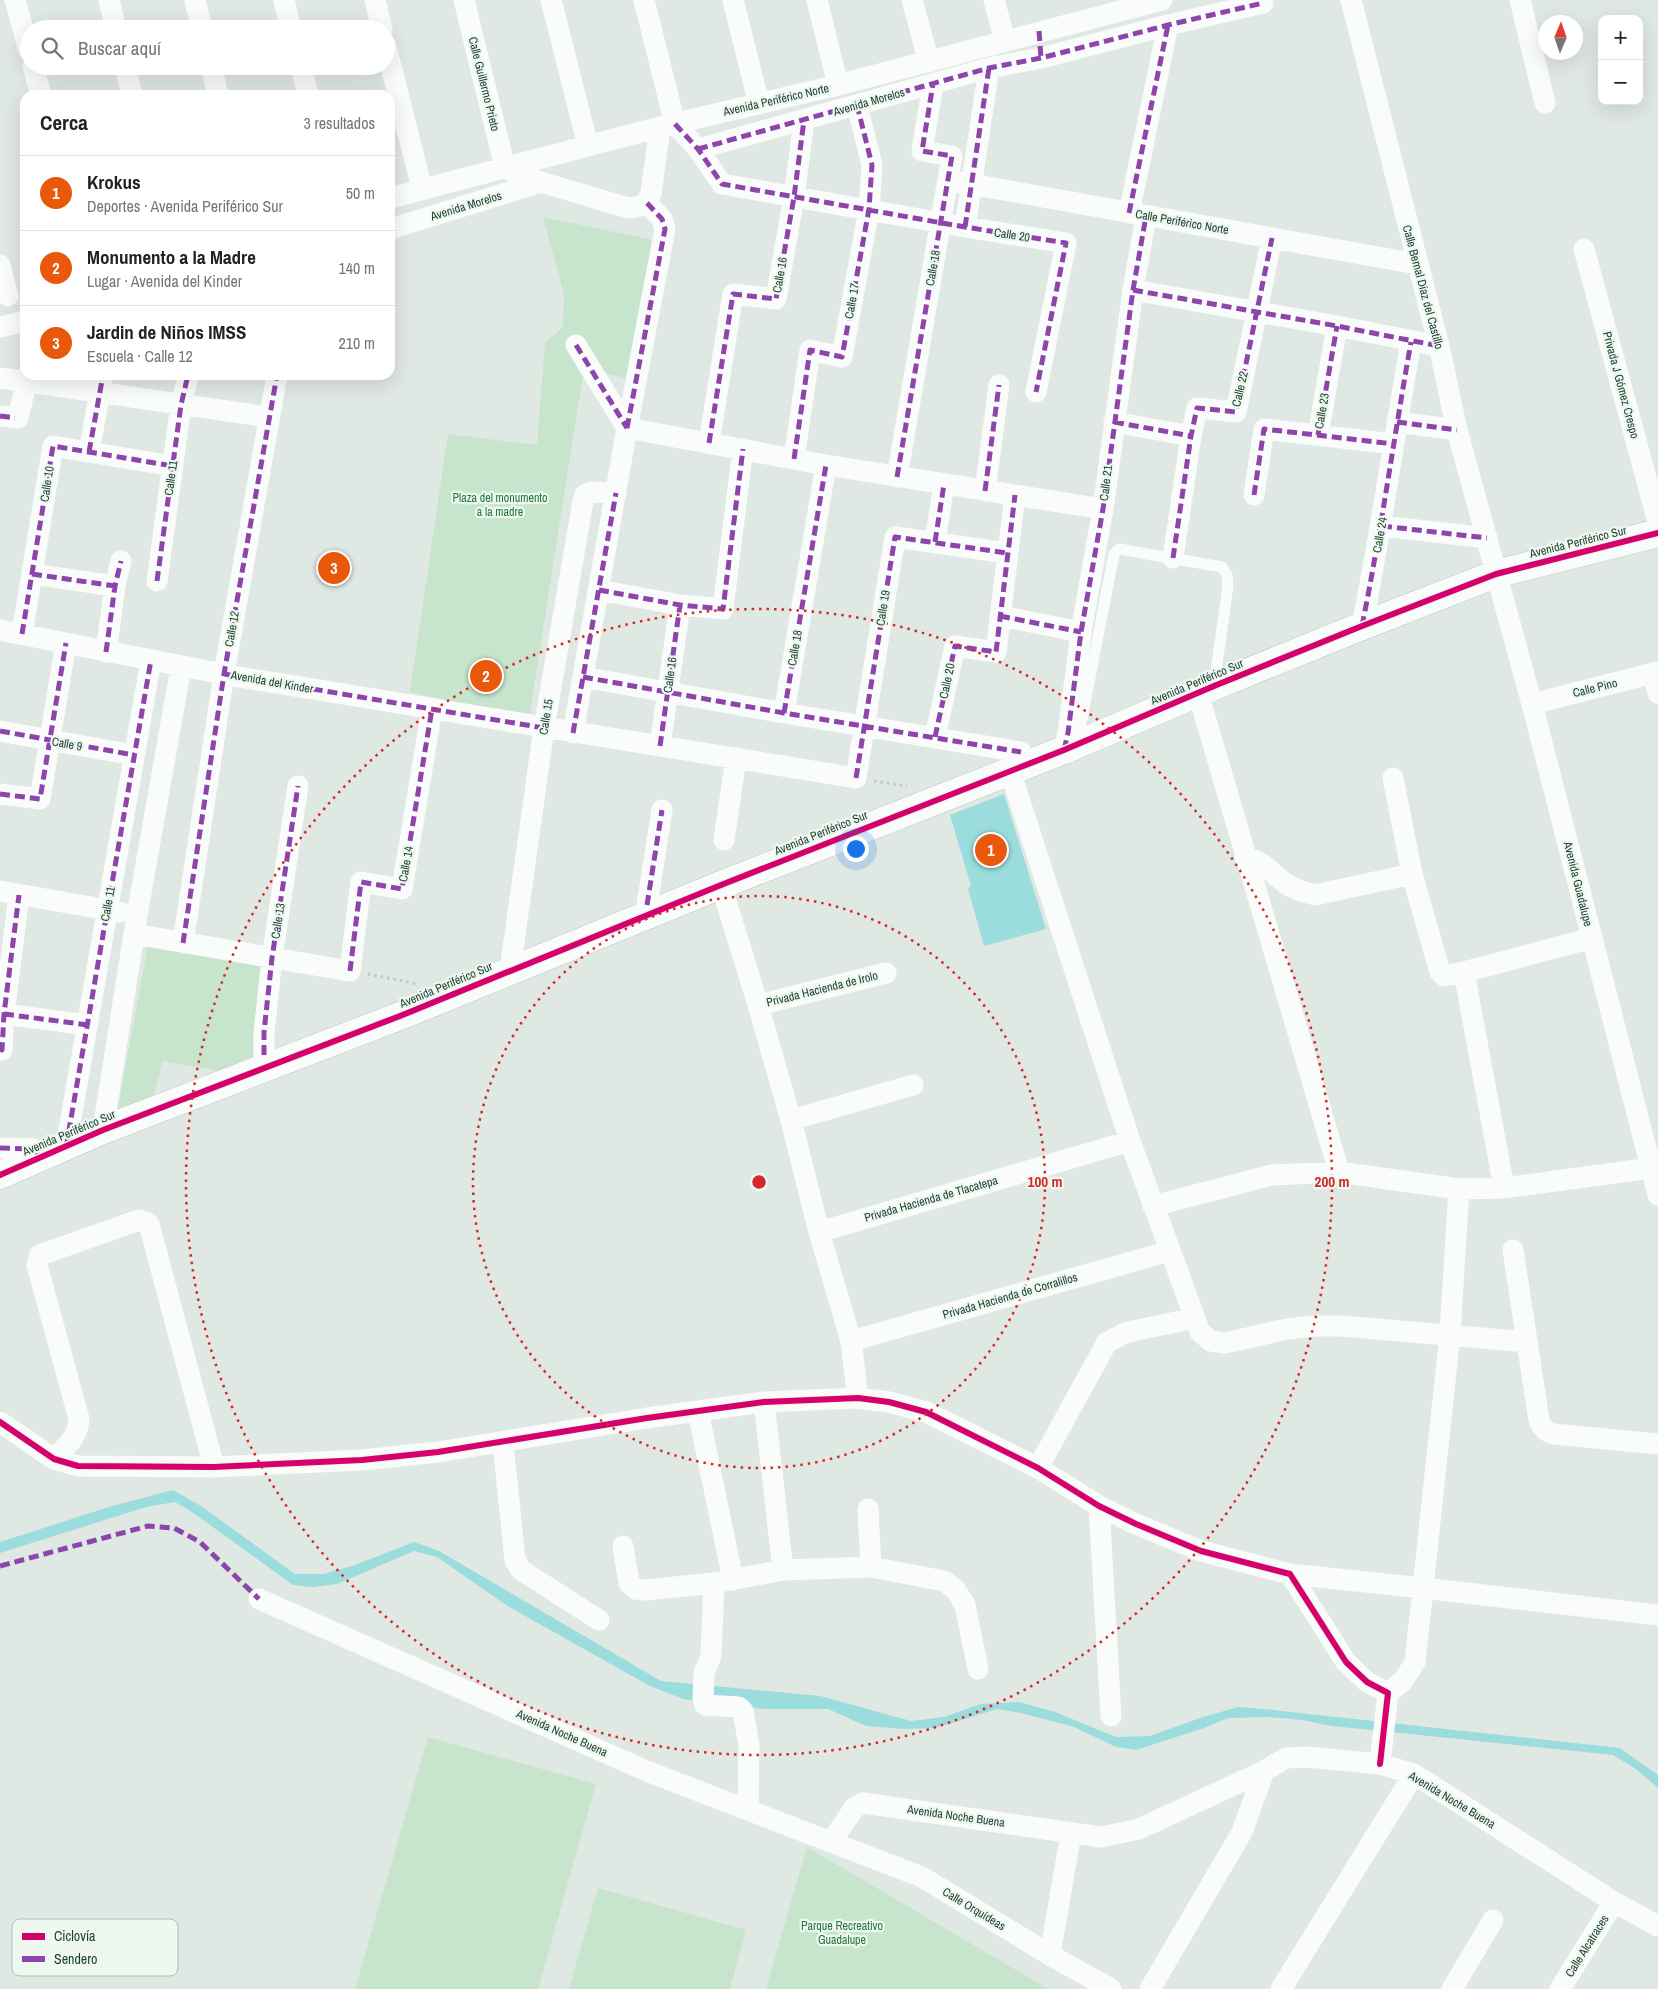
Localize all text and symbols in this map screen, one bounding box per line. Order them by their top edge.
north arrow [1538,15,1583,60]
map controls [1598,15,1643,105]
button: + [1598,15,1643,60]
search box [20,20,395,75]
icon: search [38,34,66,62]
text: Buscar aquí [78,35,161,61]
street label: Calle Guillermo Prieto [465,35,503,133]
button: − [1598,60,1643,105]
street label: Avenida Periférico Norte [721,80,830,120]
street label: Avenida Morelos [830,84,907,120]
text: Cerca [40,108,88,137]
text: 3 resultados [304,112,375,134]
text: Krokus [87,169,141,195]
text: 1 [52,182,60,204]
text: 50 m [346,182,375,204]
street label: Avenida Morelos [427,188,504,225]
text: Deportes · Avenida Periférico Sur [87,195,283,217]
street label: Calle Periférico Norte [1134,206,1230,238]
street label: Calle Bernal Díaz del Castillo [1399,223,1447,351]
street label: Calle 20 [993,224,1031,246]
text: Monumento a la Madre [87,244,256,270]
street label: Calle 18 [922,249,944,287]
street label: Calle 16 [769,256,791,294]
text: 2 [52,257,60,279]
text: 140 m [339,257,375,279]
text: Lugar · Avenida del Kinder [87,270,242,292]
street label: Calle 17 [841,281,863,320]
text: Jardin de Niños IMSS [87,319,246,345]
street label: Privada J Gómez Crespo [1599,330,1643,440]
text: 3 [52,332,60,354]
text: 210 m [339,332,375,354]
text: Escuela · Calle 12 [87,345,193,367]
street label: Calle 22 [1228,370,1252,408]
street label: Calle 23 [1311,392,1333,430]
street label: Calle 11 [161,459,181,497]
street label: Calle 21 [1096,464,1116,502]
street label: Calle 10 [36,465,58,503]
park label: Plaza del monumento a la madre [452,490,548,520]
street label: Calle 24 [1369,515,1391,554]
street label: Avenida Periférico Sur [1527,522,1629,562]
pin: 3 [318,549,350,587]
street label: Calle 19 [872,589,894,627]
street label: Calle 12 [221,610,243,648]
street label: Calle 18 [784,629,806,667]
street label: Avenida Periférico Sur [1147,655,1247,709]
street label: Calle 16 [660,656,680,694]
pin: 2 [470,657,502,695]
street label: Calle 20 [935,662,959,700]
street label: Avenida del Kinder [228,667,315,697]
street label: Calle Pino [1571,675,1619,701]
street label: Calle 15 [535,697,557,736]
street label: Calle 9 [51,733,83,755]
street label: Avenida Periférico Sur [771,807,871,859]
pin: 1 [975,831,1007,869]
your location [843,836,869,862]
street label: Avenida Guadalupe [1559,839,1596,928]
street label: Calle 14 [395,844,417,883]
street label: Calle 11 [97,885,119,923]
street label: Calle 13 [267,902,289,940]
street label: Avenida Periférico Sur [396,958,496,1012]
street label: Privada Hacienda de Irolo [765,967,879,1011]
street label: Avenida Periférico Sur [19,1106,119,1160]
text: 100 m [1028,1171,1062,1192]
text: 200 m [1315,1171,1349,1192]
street label: Privada Hacienda de Tlacatepa [862,1172,1000,1226]
centre of rings [750,1173,768,1191]
street label: Privada Hacienda de Corralillos [941,1269,1079,1323]
street label: Avenida Noche Buena [513,1705,611,1761]
street label: Avenida Noche Buena [1405,1767,1499,1832]
street label: Avenida Noche Buena [905,1801,1006,1831]
street label: Calle Orquídeas [939,1884,1009,1934]
street label: Calle Alcatraces [1562,1912,1613,1980]
park label: Parque Recreativo Guadalupe [801,1918,883,1948]
legend [12,1919,178,1976]
text: Ciclovía [54,1927,96,1945]
text: Sendero [54,1950,97,1968]

